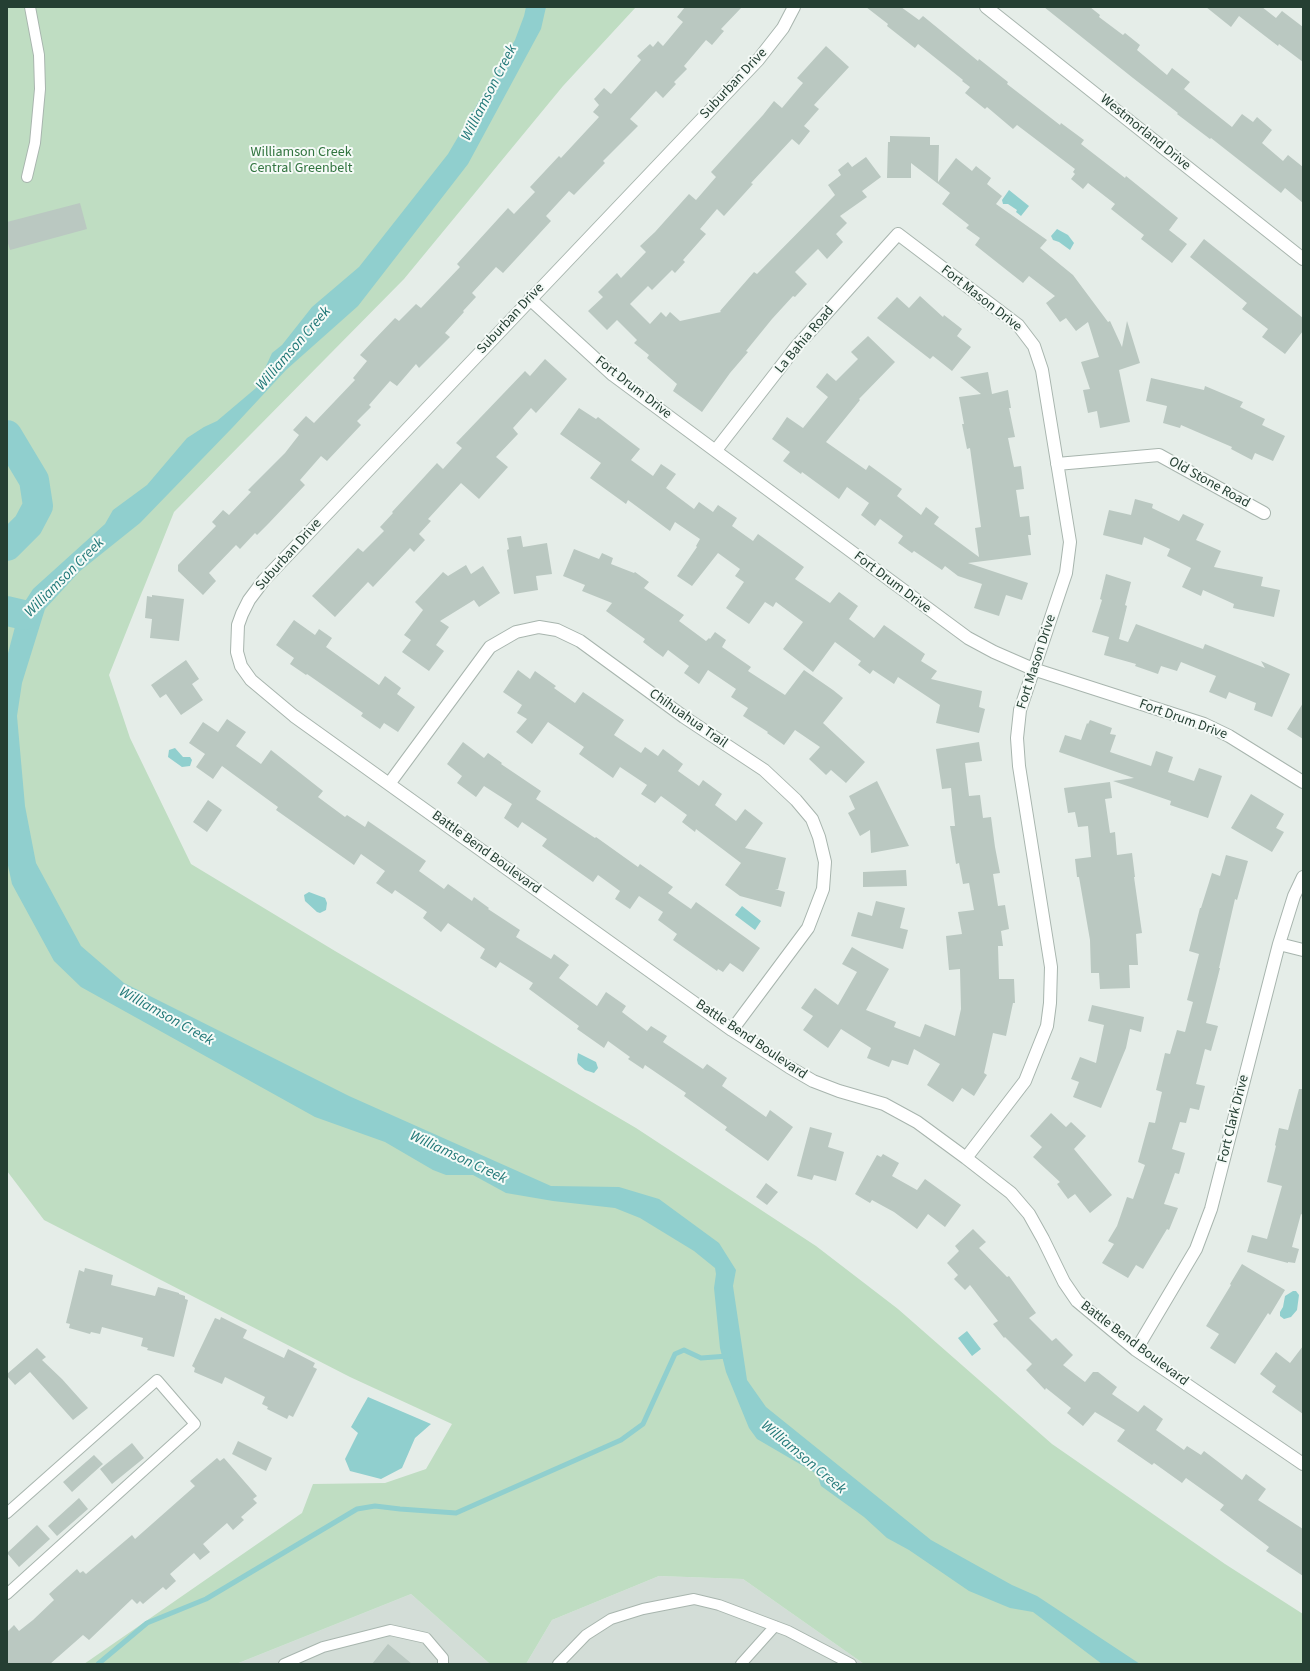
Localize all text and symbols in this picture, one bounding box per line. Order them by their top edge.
water label: Williamson Creek [458,42,522,144]
street label: Suburban Drive [697,45,771,123]
street label: Westmorland Drive [1096,91,1194,175]
park label: Williamson Creek Central Greenbelt [249,145,353,178]
street label: Fort Mason Drive [937,262,1025,336]
street label: Suburban Drive [474,280,548,358]
water label: Williamson Creek [253,303,335,395]
street label: La Bahia Road [772,303,838,377]
street label: Fort Drum Drive [591,353,675,423]
street label: Old Stone Road [1166,454,1252,512]
street label: Suburban Drive [252,516,326,594]
water label: Williamson Creek [21,534,109,622]
street label: Fort Drum Drive [850,548,934,618]
street label: Fort Mason Drive [1014,613,1060,711]
street label: Chihuahua Trail [646,686,730,752]
street label: Fort Drum Drive [1137,696,1229,744]
street label: Battle Bend Boulevard [428,808,544,898]
water label: Williamson Creek [116,984,216,1050]
street label: Battle Bend Boulevard [692,996,810,1084]
street label: Fort Clark Drive [1215,1073,1253,1165]
water label: Williamson Creek [406,1128,510,1188]
street label: Battle Bend Boulevard [1077,1298,1191,1390]
water label: Williamson Creek [757,1417,849,1499]

